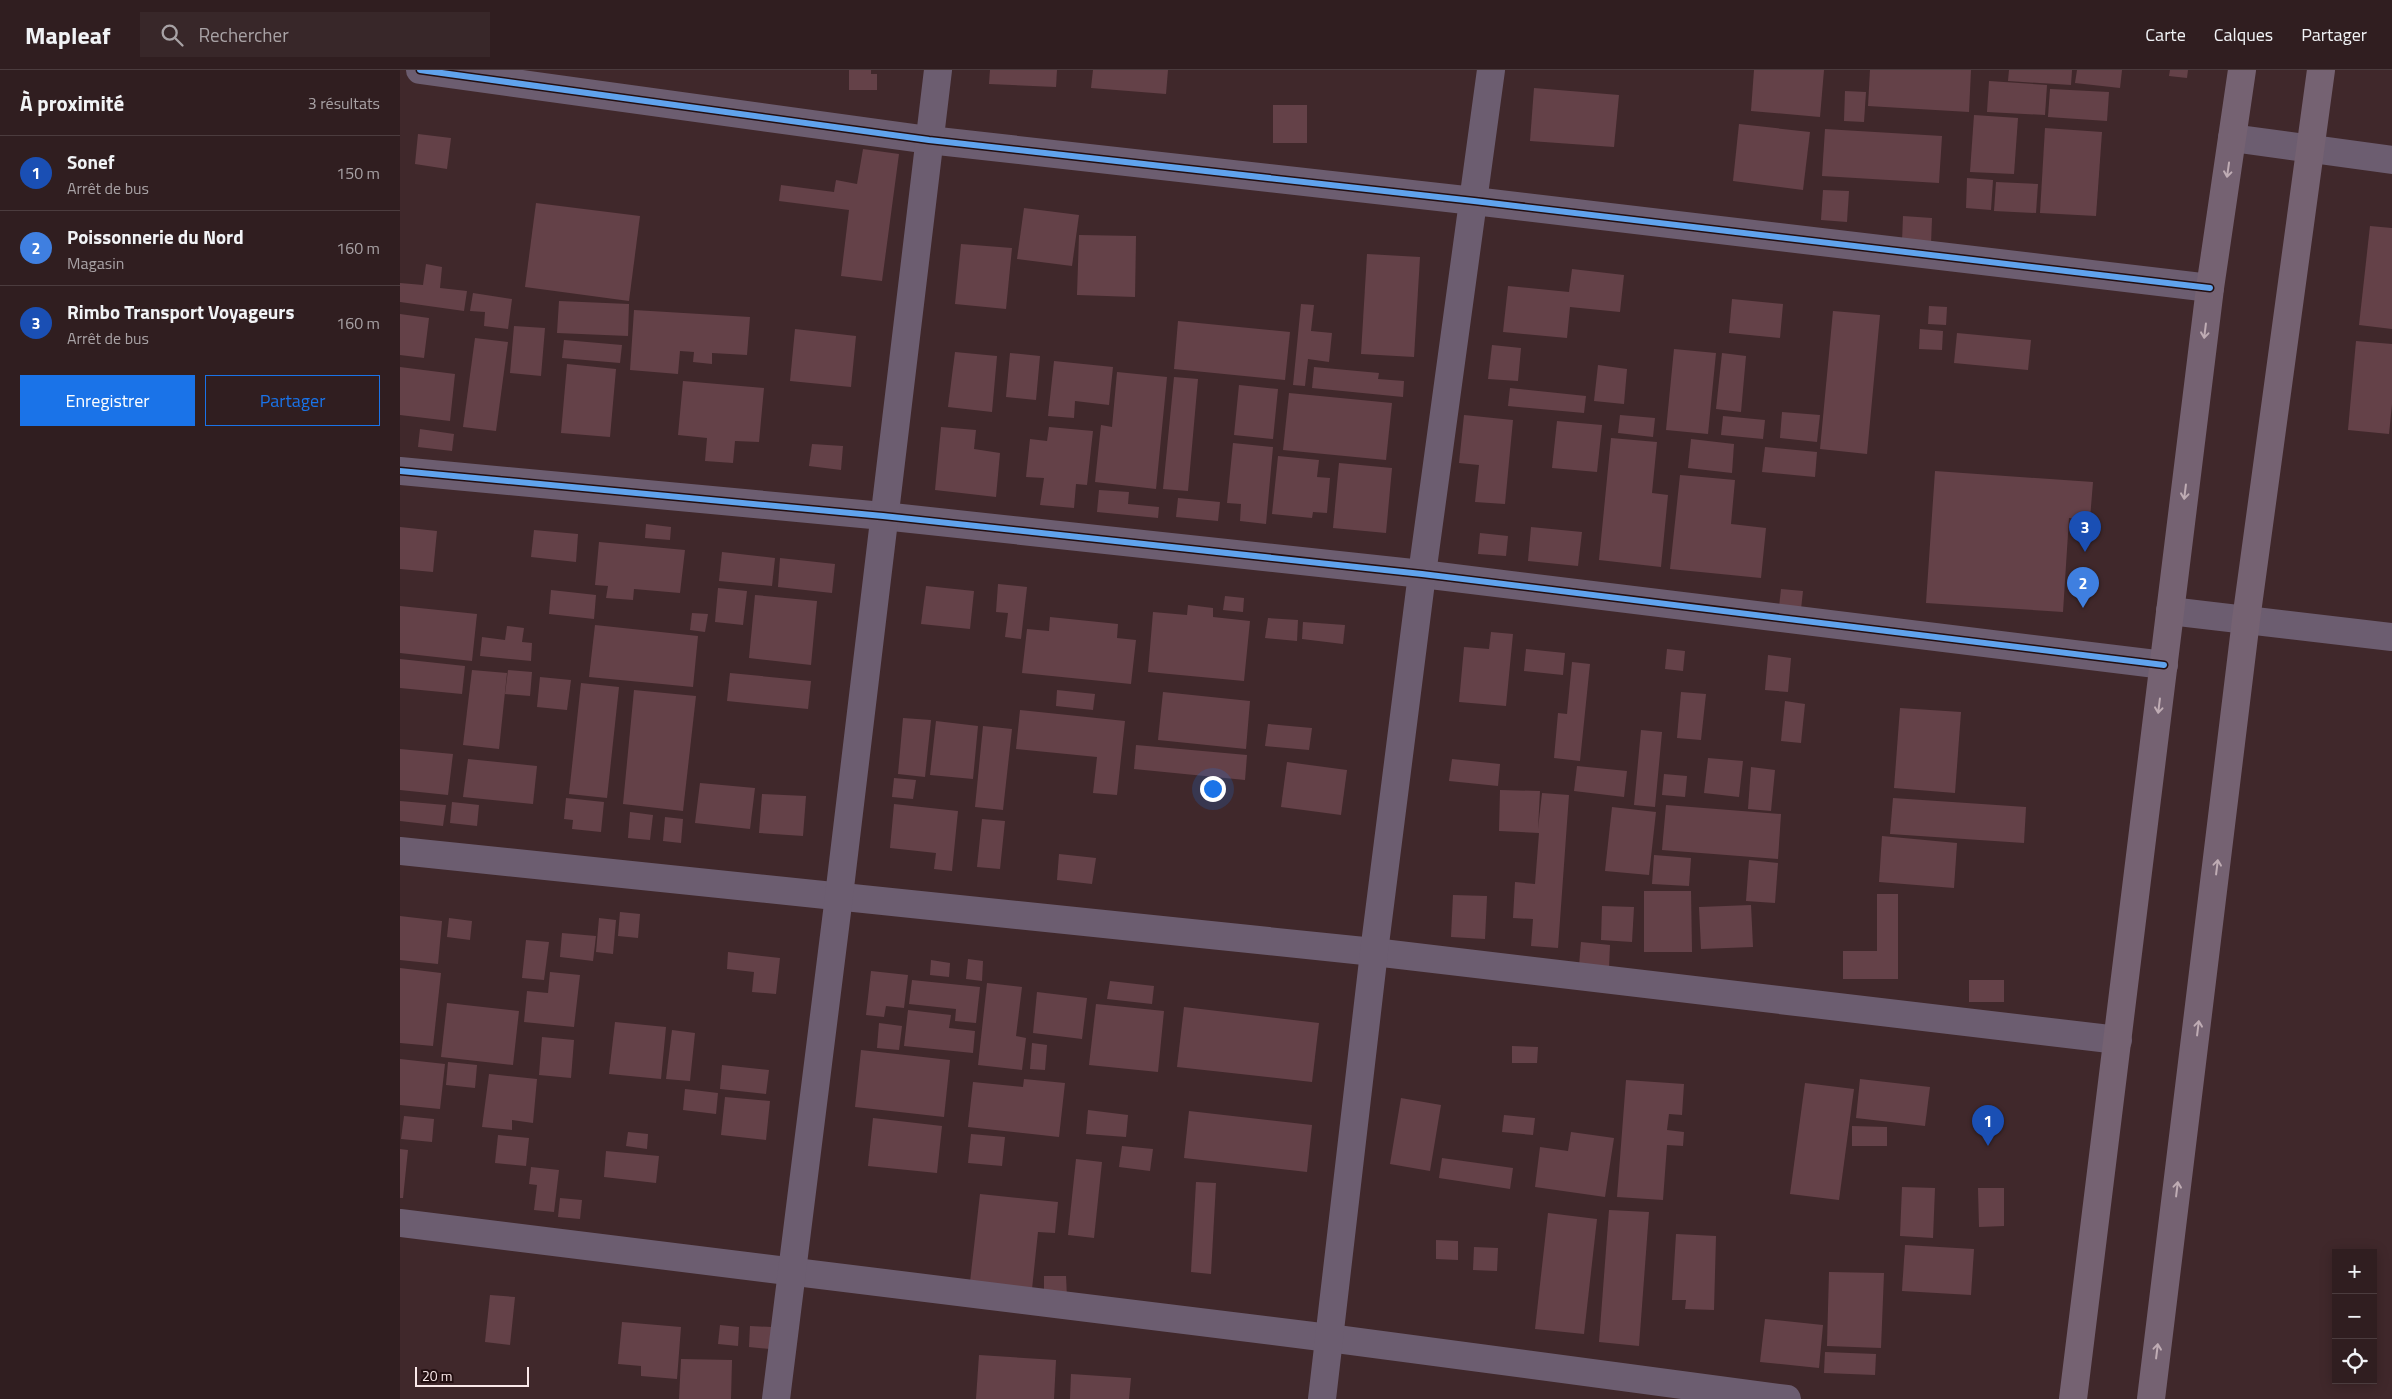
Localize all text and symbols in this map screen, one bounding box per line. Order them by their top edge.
search box [140,12,490,57]
text: Mapleaf [25,17,110,53]
text: Rechercher [198,20,289,49]
icon: search [158,21,186,49]
text: Carte [2145,21,2186,48]
text: Calques [2214,21,2273,48]
text: Partager [2301,21,2367,48]
text: À proximité [20,87,124,119]
text: 3 résultats [308,91,380,115]
text: Sonef [67,147,114,176]
text: 1 [32,161,40,185]
text: 150 m [336,161,380,185]
one-way arrow [2222,162,2232,178]
text: Arrêt de bus [67,176,149,200]
text: Poissonnerie du Nord [67,222,244,251]
text: 2 [32,236,40,260]
text: 160 m [336,236,380,260]
text: Magasin [67,251,124,275]
text: Rimbo Transport Voyageurs [67,297,294,326]
text: 3 [32,311,40,335]
text: 160 m [336,311,380,335]
one-way arrow [2200,323,2210,339]
text: Arrêt de bus [67,326,149,350]
button: Enregistrer [20,375,195,426]
button: Partager [205,375,380,426]
one-way arrow [2180,484,2190,500]
pin: 3 [2069,511,2101,552]
pin: 2 [2067,567,2099,608]
one-way arrow [2154,697,2164,713]
your location [1200,776,1226,802]
one-way arrow [2212,859,2222,875]
one-way arrow [2193,1021,2203,1037]
pin: 1 [1972,1105,2004,1146]
one-way arrow [2172,1182,2182,1198]
map controls [2332,1249,2377,1384]
button: + [2332,1249,2377,1294]
button: − [2332,1294,2377,1339]
button: locate [2332,1339,2377,1384]
one-way arrow [2152,1343,2162,1359]
scale bar [415,1364,529,1387]
text: 20 m [422,1365,452,1386]

